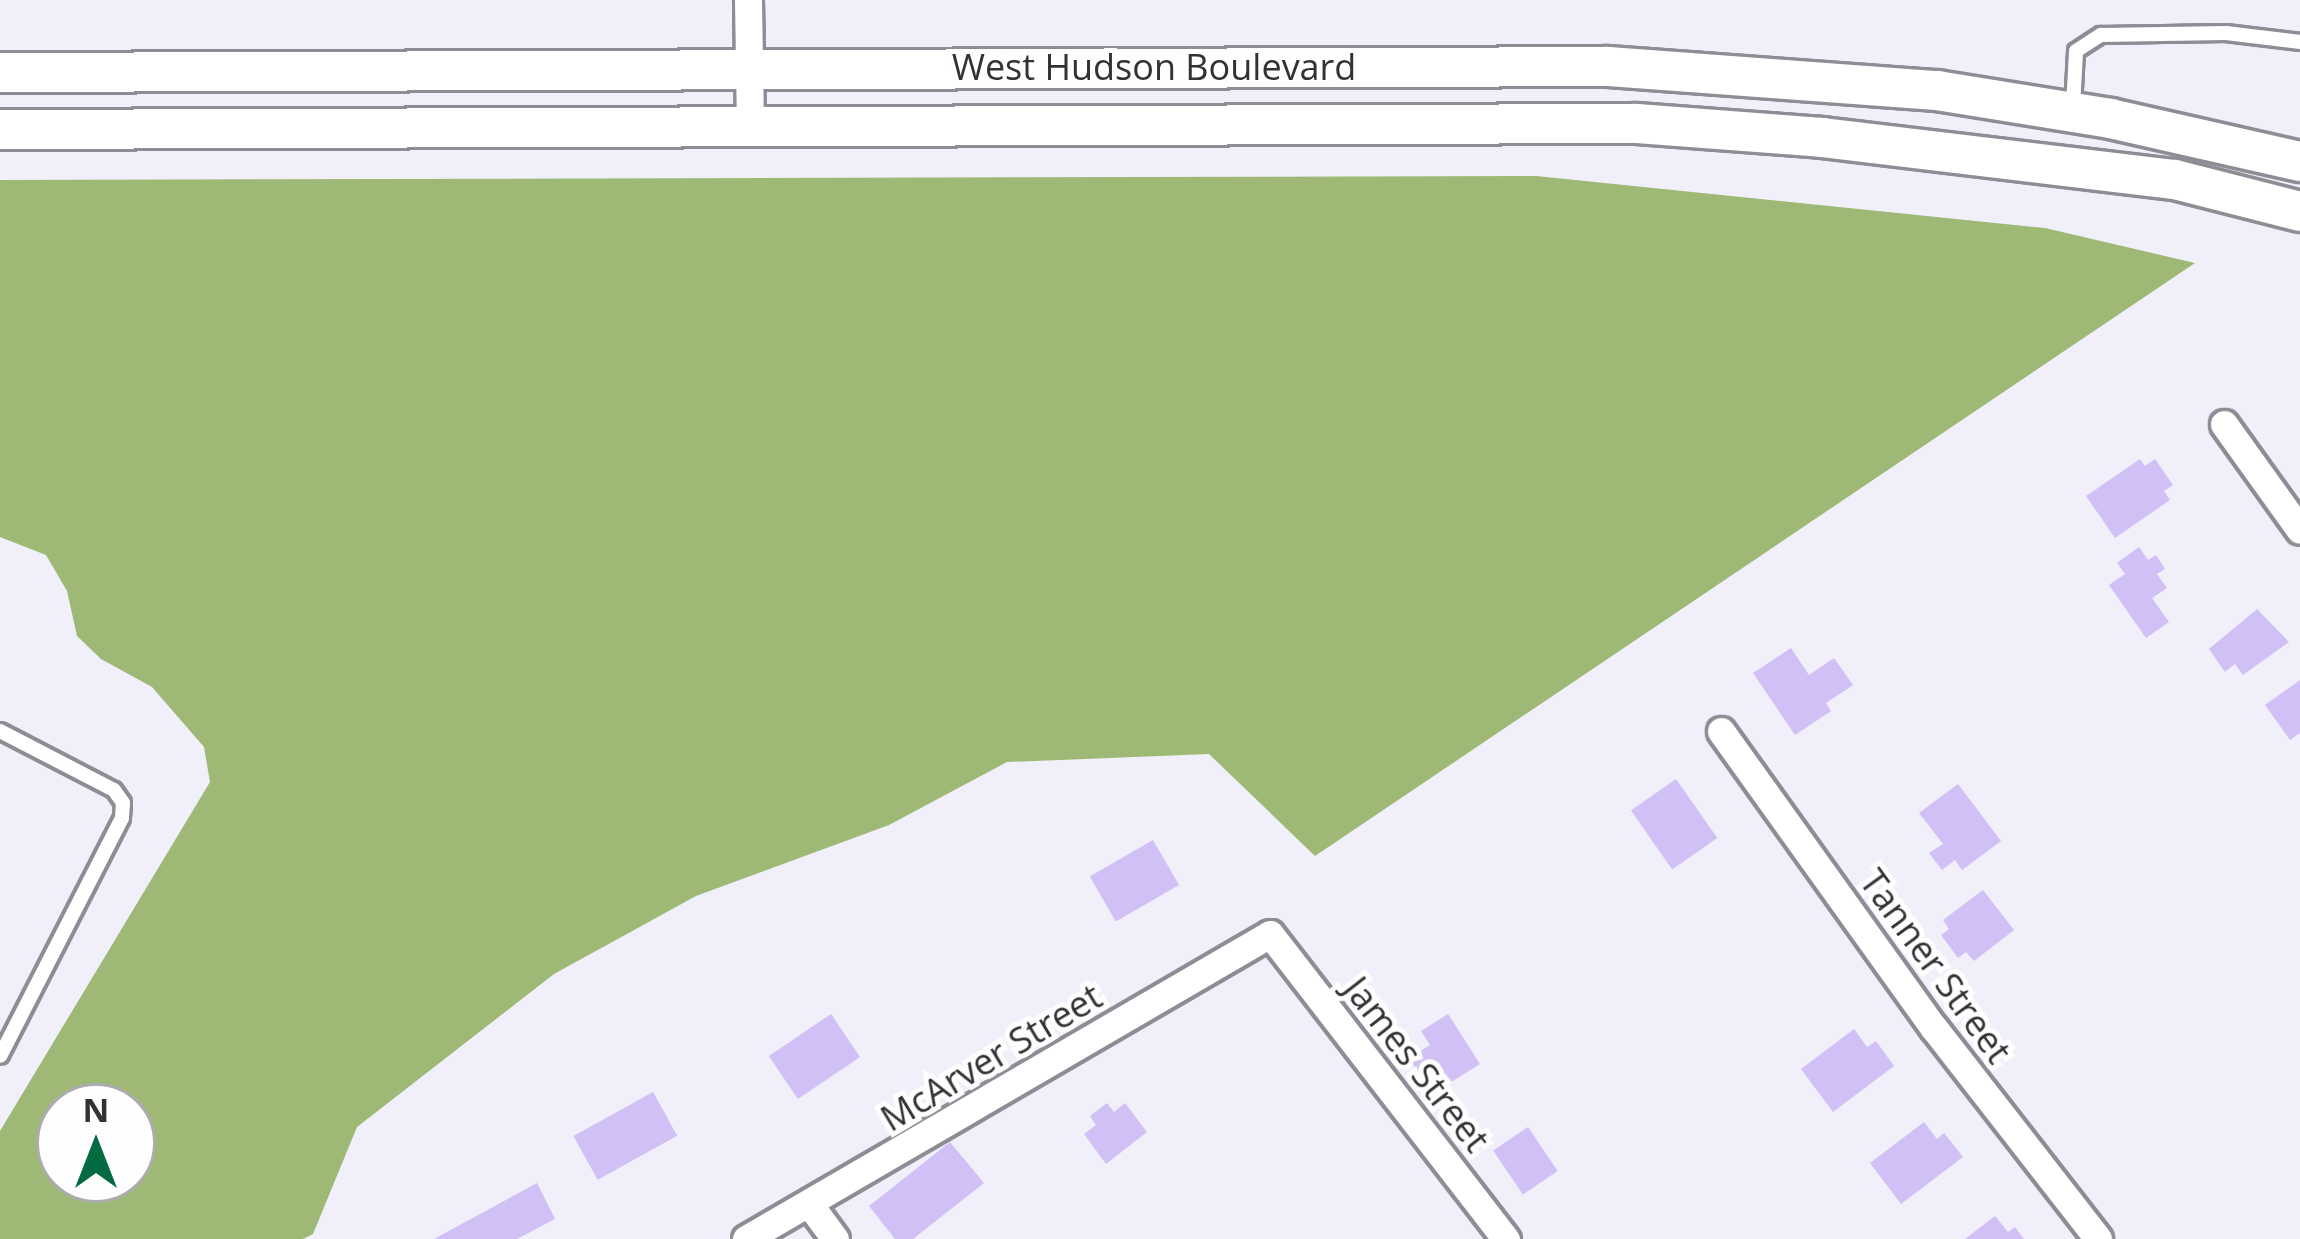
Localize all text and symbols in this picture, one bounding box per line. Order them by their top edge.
street label: West Hudson Boulevard [952,45,1356,89]
street label: Tanner Street [1851,861,2021,1071]
street label: James Street [1335,968,1499,1160]
street label: McArver Street [873,974,1109,1140]
north arrow [36,1083,156,1203]
text: N [83,1087,109,1132]

